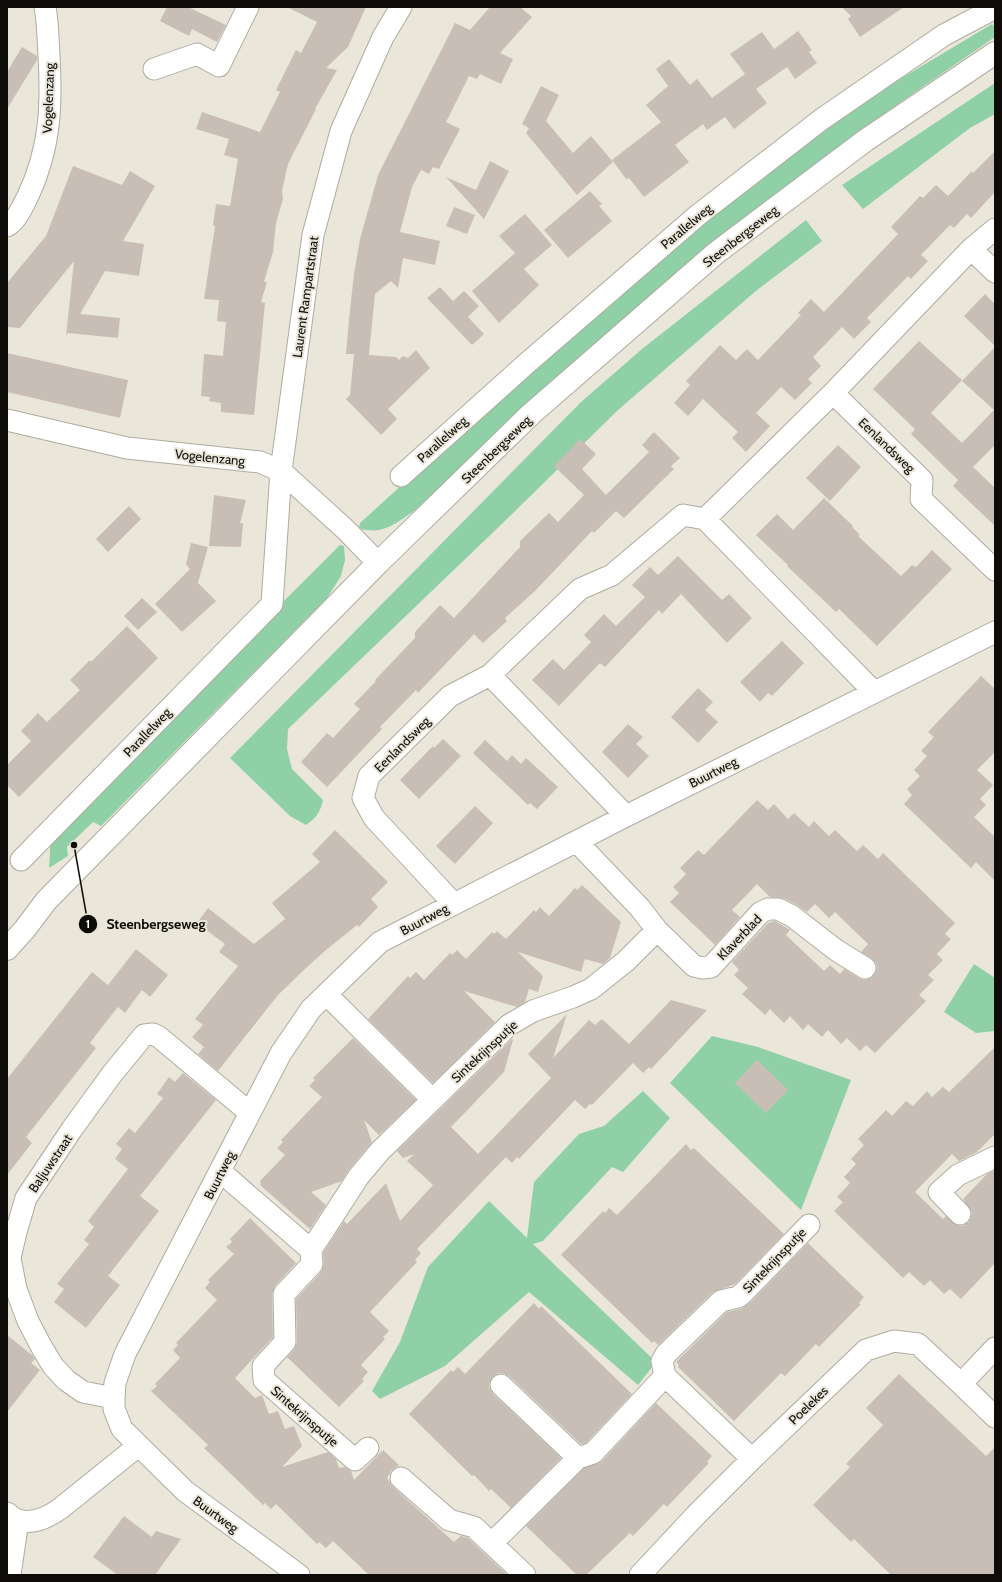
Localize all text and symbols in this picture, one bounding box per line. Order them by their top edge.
street label: Vogelenzang [39,62,57,133]
street label: Parallelweg [657,200,715,252]
street label: Steenbergseweg [699,201,781,270]
street label: Laurent Rampartstraat [289,235,322,359]
street label: Steenbergseweg [458,411,535,486]
street label: Parallelweg [414,412,471,466]
street label: Eenlandsweg [855,414,919,476]
street label: Vogelenzang [174,445,246,469]
street label: Parallelweg [120,704,175,760]
street label: Eenlandsweg [371,712,434,775]
street label: Buurtweg [686,753,740,791]
street label: Buurtweg [397,899,451,938]
callout: Steenbergseweg [78,911,213,937]
street label: Klaverblad [713,911,765,963]
text: Steenbergseweg [106,915,206,933]
text: 1 [86,916,90,931]
street label: Sintekrijnsputje [448,1016,521,1086]
street label: Baljuwstraat [25,1130,76,1196]
street label: Buurtweg [200,1148,238,1202]
street label: Sintekrijnsputje [739,1224,810,1297]
street label: Sintekrijnsputje [267,1382,342,1451]
street label: Poelekes [785,1382,831,1428]
street label: Buurtweg [190,1492,242,1536]

